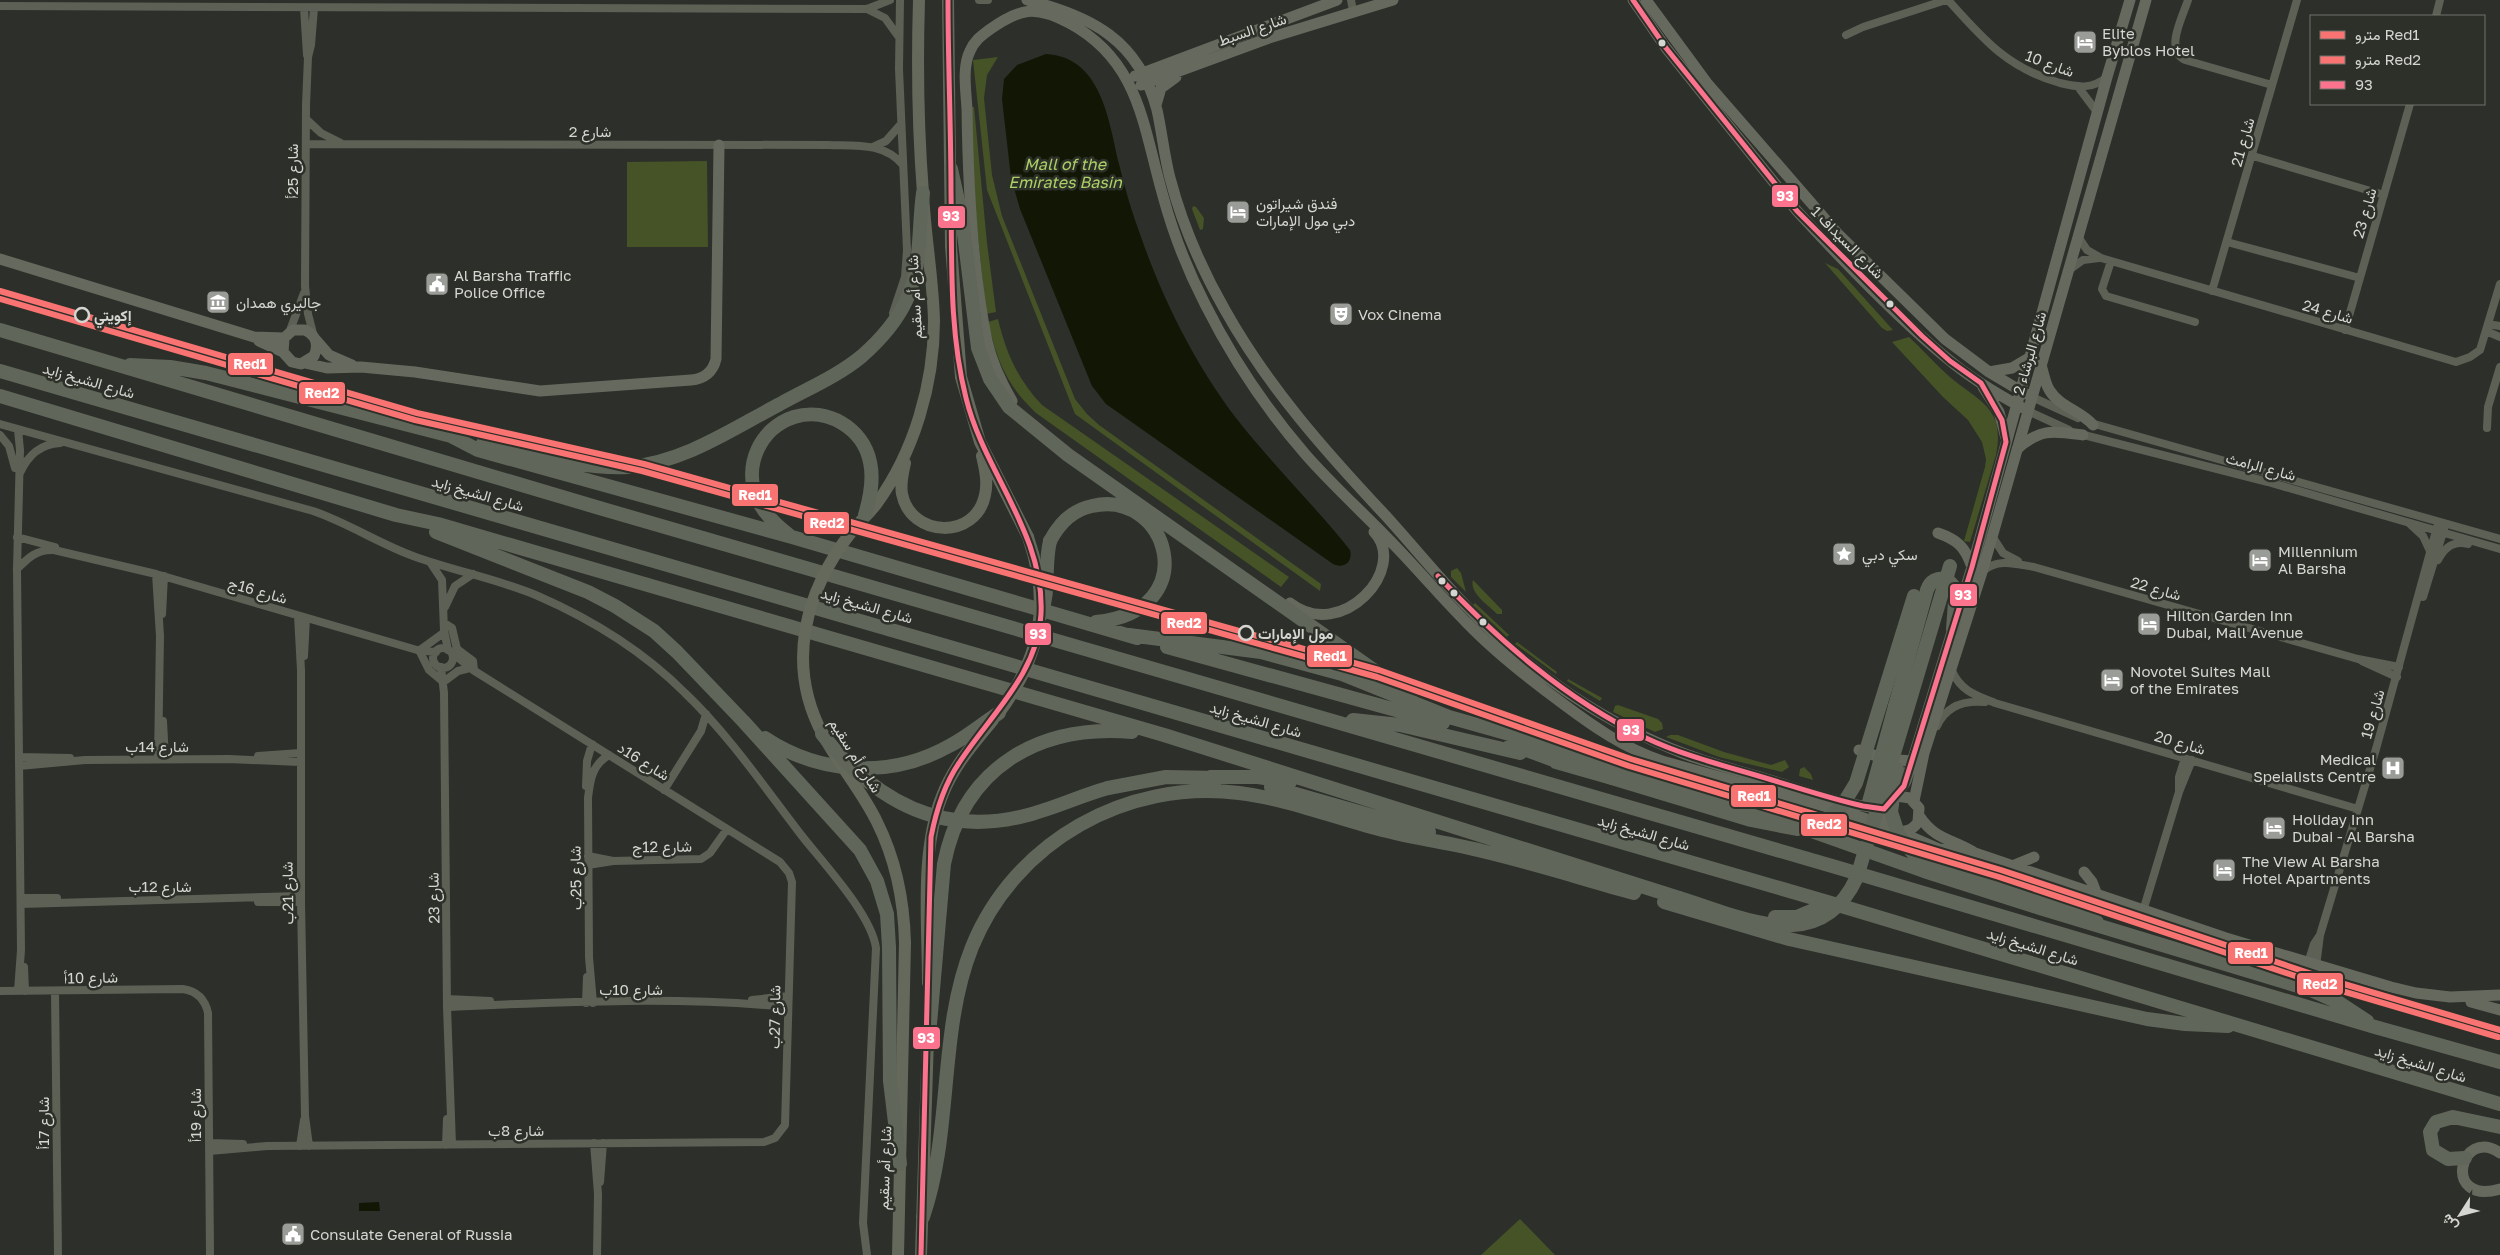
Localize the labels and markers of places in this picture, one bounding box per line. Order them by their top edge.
place label: Elite Byblos Hotel [2102,24,2195,59]
hotel icon: Elite Byblos Hotel [2072,29,2098,55]
unlabelled marker [1657,38,1667,48]
place label: فندق شيراتون دبي مول الإمارات [1256,194,1355,234]
hotel icon: فندق شيراتون دبي مول الإمارات [1225,199,1251,225]
place label: Al Barsha Traffic Police Office [454,266,572,301]
public building icon: Al Barsha Traffic Police Office [424,271,450,297]
museum icon: جاليري همدان [205,289,231,315]
place label: جاليري همدان [236,293,321,316]
unlabelled marker [1885,299,1895,309]
theatre icon: Vox Cinema [1328,301,1354,327]
place label: Vox Cinema [1358,305,1442,323]
place label: إكويتي [94,306,132,329]
marker: إكويتي [74,307,90,323]
place icon: سكي دبي [1831,541,1857,567]
place label: Millennium Al Barsha [2278,542,2358,577]
place label: سكي دبي [1862,545,1918,568]
hotel icon: Millennium Al Barsha [2247,547,2273,573]
unlabelled marker [1437,576,1447,586]
unlabelled marker [1449,588,1459,598]
place label: Hilton Garden Inn Dubai, Mall Avenue [2166,606,2304,641]
hotel icon: Hilton Garden Inn Dubai, Mall Avenue [2136,611,2162,637]
unlabelled marker [1478,617,1488,627]
place label: مول الإمارات [1258,624,1333,644]
marker: مول الإمارات [1238,625,1254,641]
place label: Novotel Suites Mall of the Emirates [2130,662,2271,697]
hotel icon: Novotel Suites Mall of the Emirates [2099,667,2125,693]
place label: Medical Speialists Centre [2253,750,2376,785]
hospital icon: Medical Speialists Centre [2380,755,2406,781]
place label: Holiday Inn Dubai - Al Barsha [2292,810,2415,845]
hotel icon: Holiday Inn Dubai - Al Barsha [2261,815,2287,841]
place label: The View Al Barsha Hotel Apartments [2242,852,2380,887]
hotel icon: The View Al Barsha Hotel Apartments [2211,857,2237,883]
public building icon: Consulate General of Russia [280,1221,306,1247]
place label: Consulate General of Russia [310,1225,512,1243]

